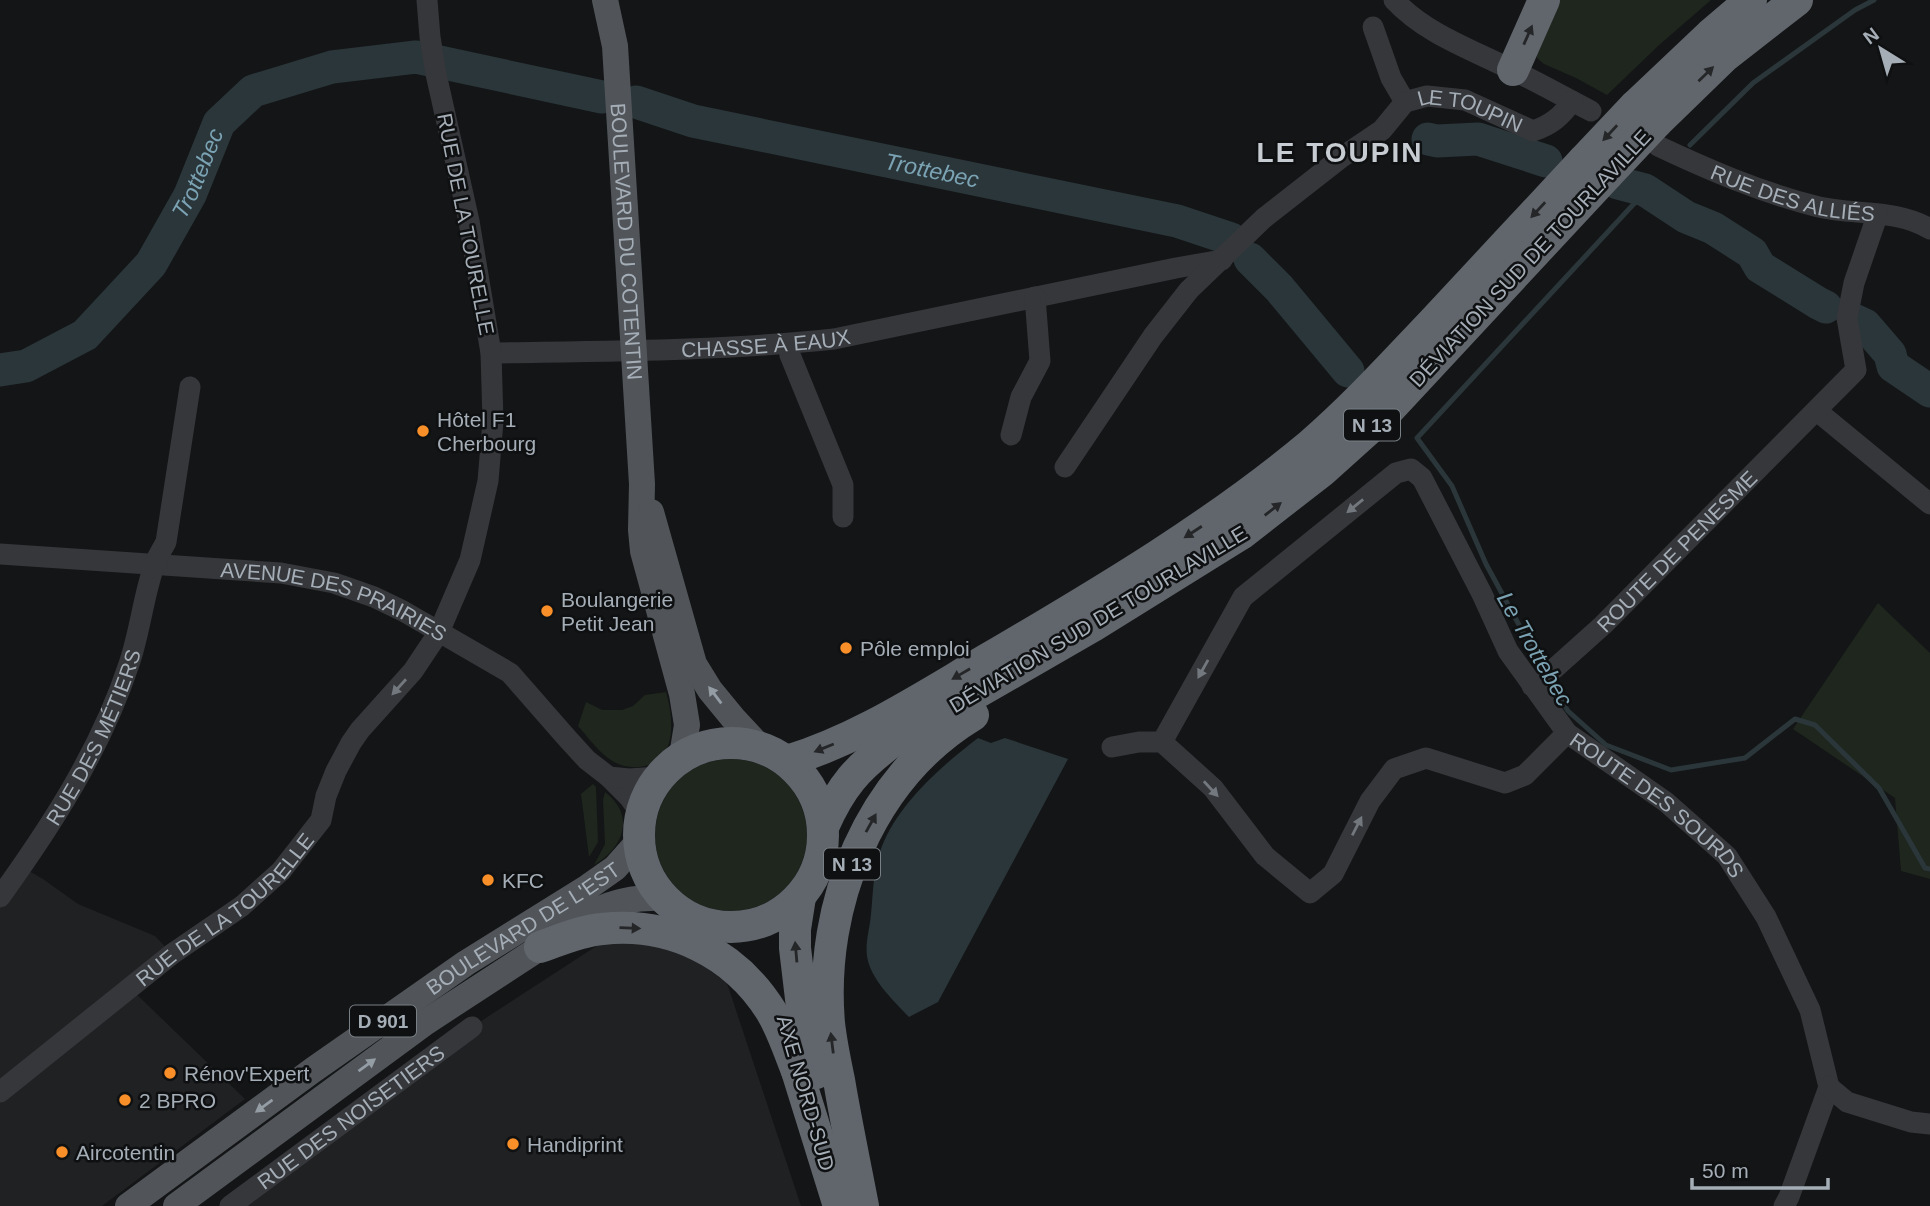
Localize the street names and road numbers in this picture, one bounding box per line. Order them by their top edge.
street label: LE TOUPIN [1415,84,1527,136]
street label: BOULEVARD DU COTENTIN [607,102,647,381]
street label: RUE DE LA TOURELLE [433,111,499,337]
street label: DÉVIATION SUD DE TOURLAVILLE [1405,125,1655,391]
street label: RUE DES ALLIÉS [1708,160,1876,225]
street label: CHASSE À EAUX [681,324,852,361]
road number: N 13 [1344,410,1400,440]
street label: ROUTE DE PENESME [1592,466,1761,636]
street label: DÉVIATION SUD DE TOURLAVILLE [945,521,1251,717]
street label: AVENUE DES PRAIRIES [220,557,451,645]
street label: RUE DES MÉTIERS [41,646,144,829]
street label: ROUTE DES SOURDS [1566,727,1749,882]
street label: RUE DE LA TOURELLE [131,828,318,990]
road number: N 13 [824,848,880,880]
street label: BOULEVARD DE L'EST [422,857,624,999]
road number: D 901 [350,1006,416,1036]
street label: AXE NORD-SUD [773,1012,839,1174]
street label: RUE DES NOISETIERS [253,1040,448,1193]

